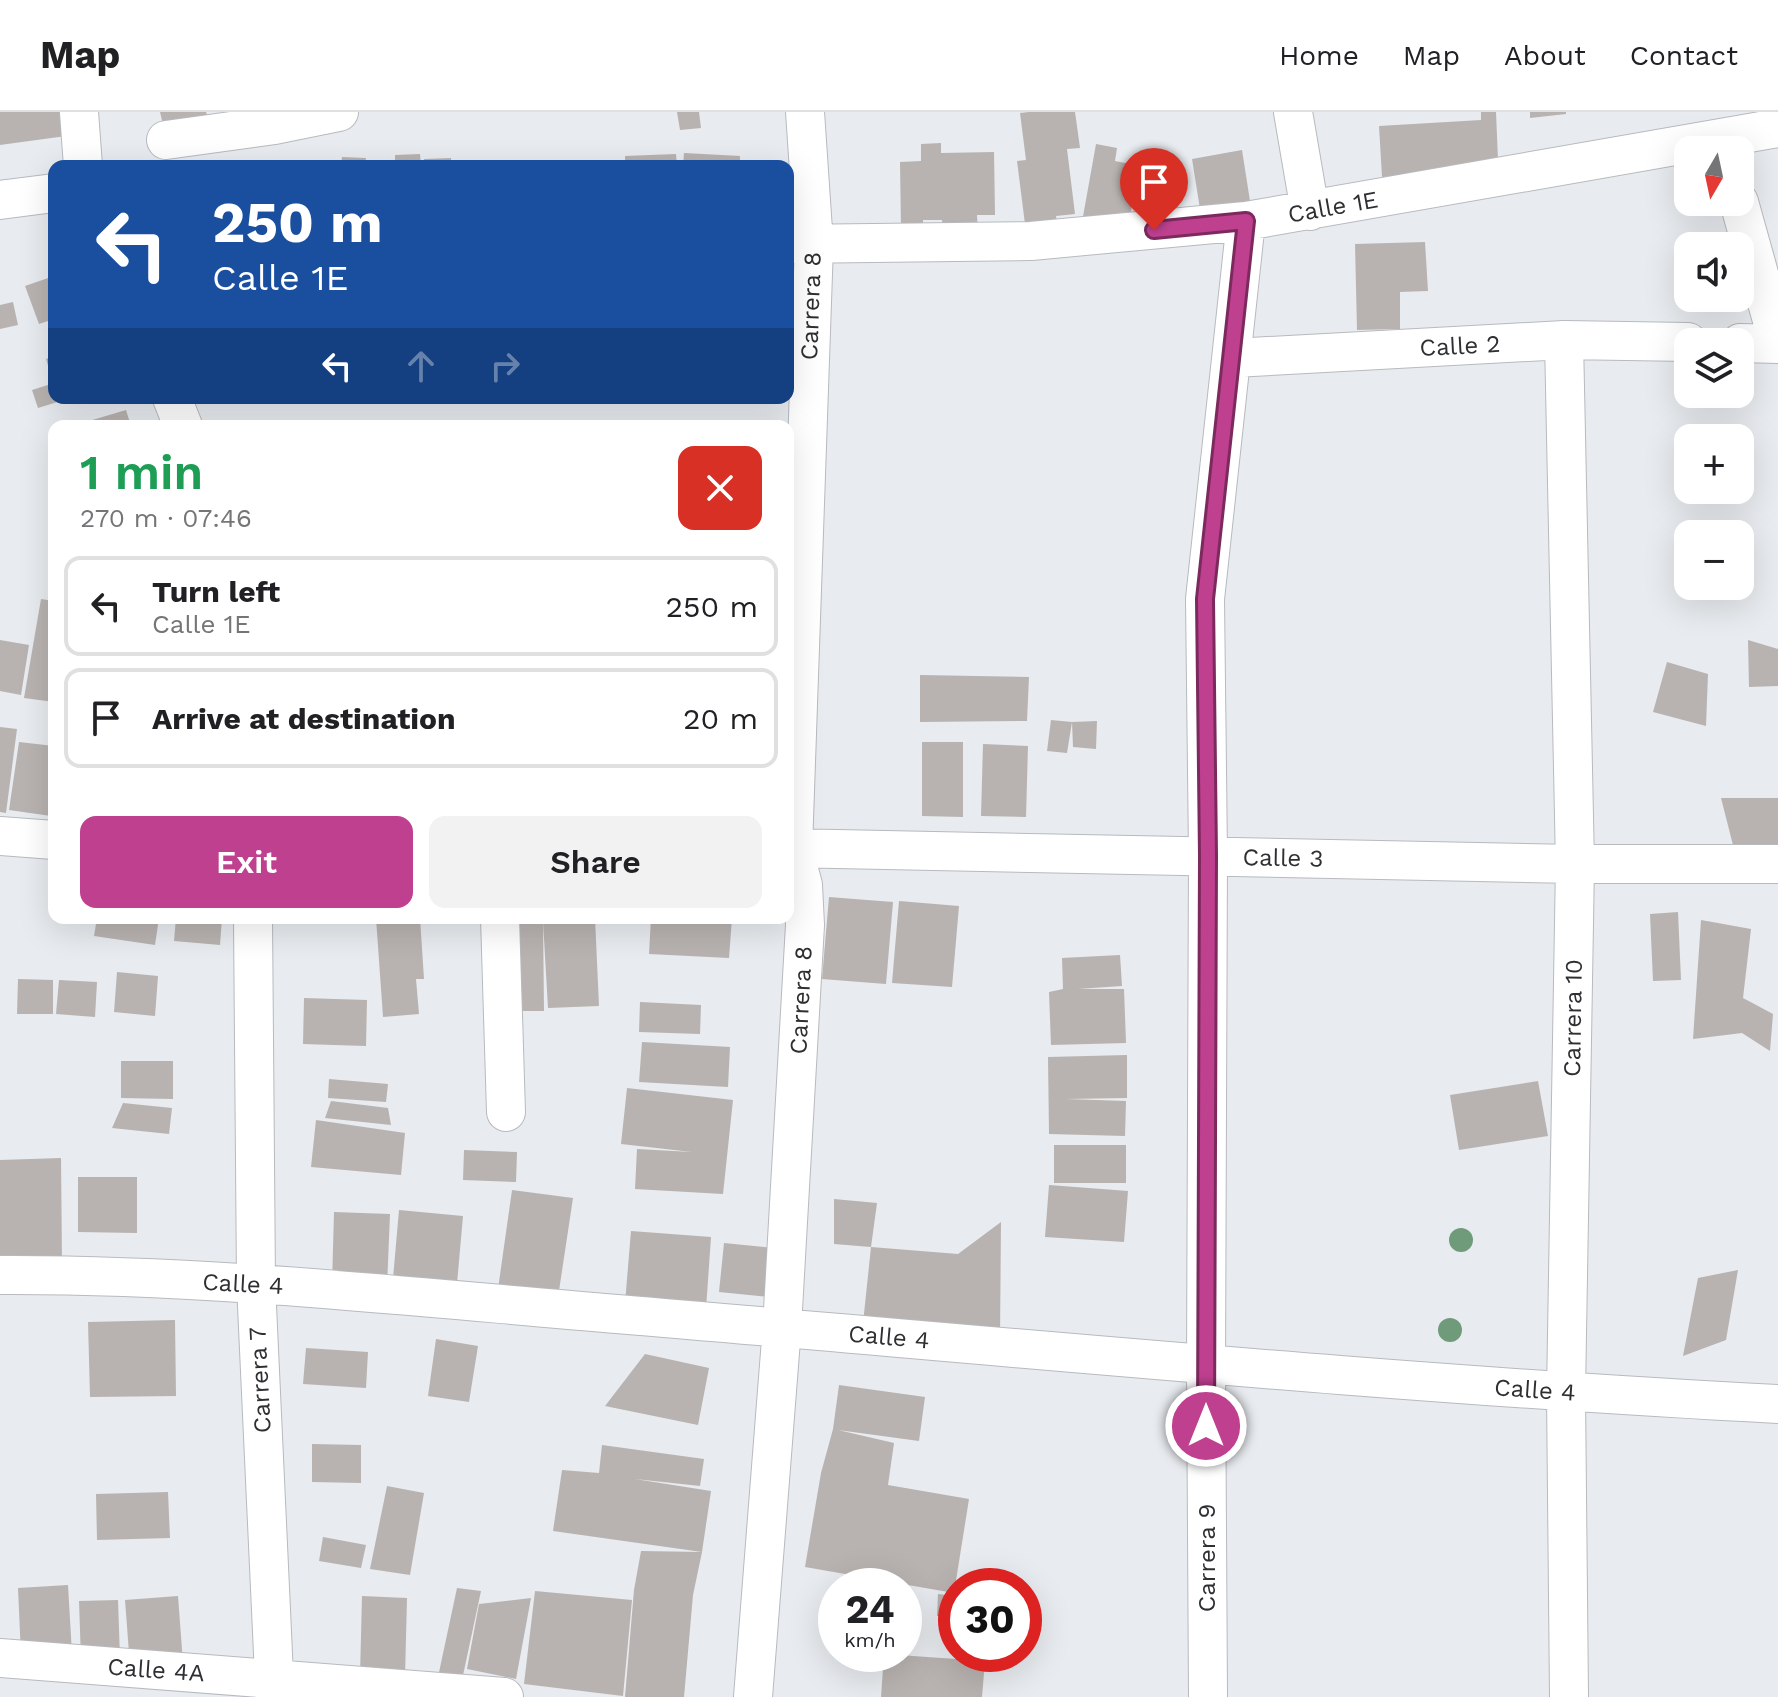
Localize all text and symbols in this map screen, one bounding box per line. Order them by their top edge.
text: Map [40,33,120,77]
text: Home [1279,39,1359,72]
text: Map [1403,39,1460,72]
text: About [1504,39,1586,72]
text: Contact [1630,39,1738,72]
north arrow [1674,136,1754,216]
map controls [1674,136,1754,600]
pin [1120,148,1188,230]
icon: arrive [1132,160,1176,204]
street label: Calle 1E [1286,185,1380,229]
text: 250 m [212,190,383,256]
icon: left [80,192,184,296]
button: sound [1674,232,1754,312]
street label: Carrera 8 [795,251,827,361]
text: Calle 1E [212,257,348,299]
button: layers [1674,328,1754,408]
street label: Calle 2 [1419,330,1501,362]
icon: left [315,344,359,388]
icon: ahead [399,344,443,388]
icon: right [483,344,527,388]
button: + [1674,424,1754,504]
text: 1 min [80,444,203,501]
button: close [678,446,762,530]
text: 270 m · 07:46 [80,503,252,533]
button: − [1674,520,1754,600]
text: Turn left [152,574,280,609]
icon: left [84,584,128,628]
text: 250 m [666,589,758,624]
text: Calle 1E [152,609,251,639]
icon: arrive [84,696,128,740]
text: Arrive at destination [152,701,456,736]
text: 20 m [683,701,758,736]
button: Exit [80,816,413,908]
button: Share [429,816,762,908]
street label: Calle 3 [1242,843,1324,873]
street label: Carrera 8 [784,945,818,1055]
street label: Carrera 10 [1558,959,1588,1077]
street label: Calle 4 [202,1268,284,1300]
street label: Calle 4 [847,1320,931,1354]
street label: Carrera 7 [243,1326,277,1434]
street label: Calle 4 [1493,1373,1577,1407]
position arrow [1164,1384,1248,1468]
street label: Carrera 9 [1193,1504,1221,1612]
speed limit sign: 30 [938,1568,1042,1672]
text: 24 [845,1586,895,1633]
text: km/h [844,1628,896,1652]
street label: Calle 4A [107,1653,206,1687]

